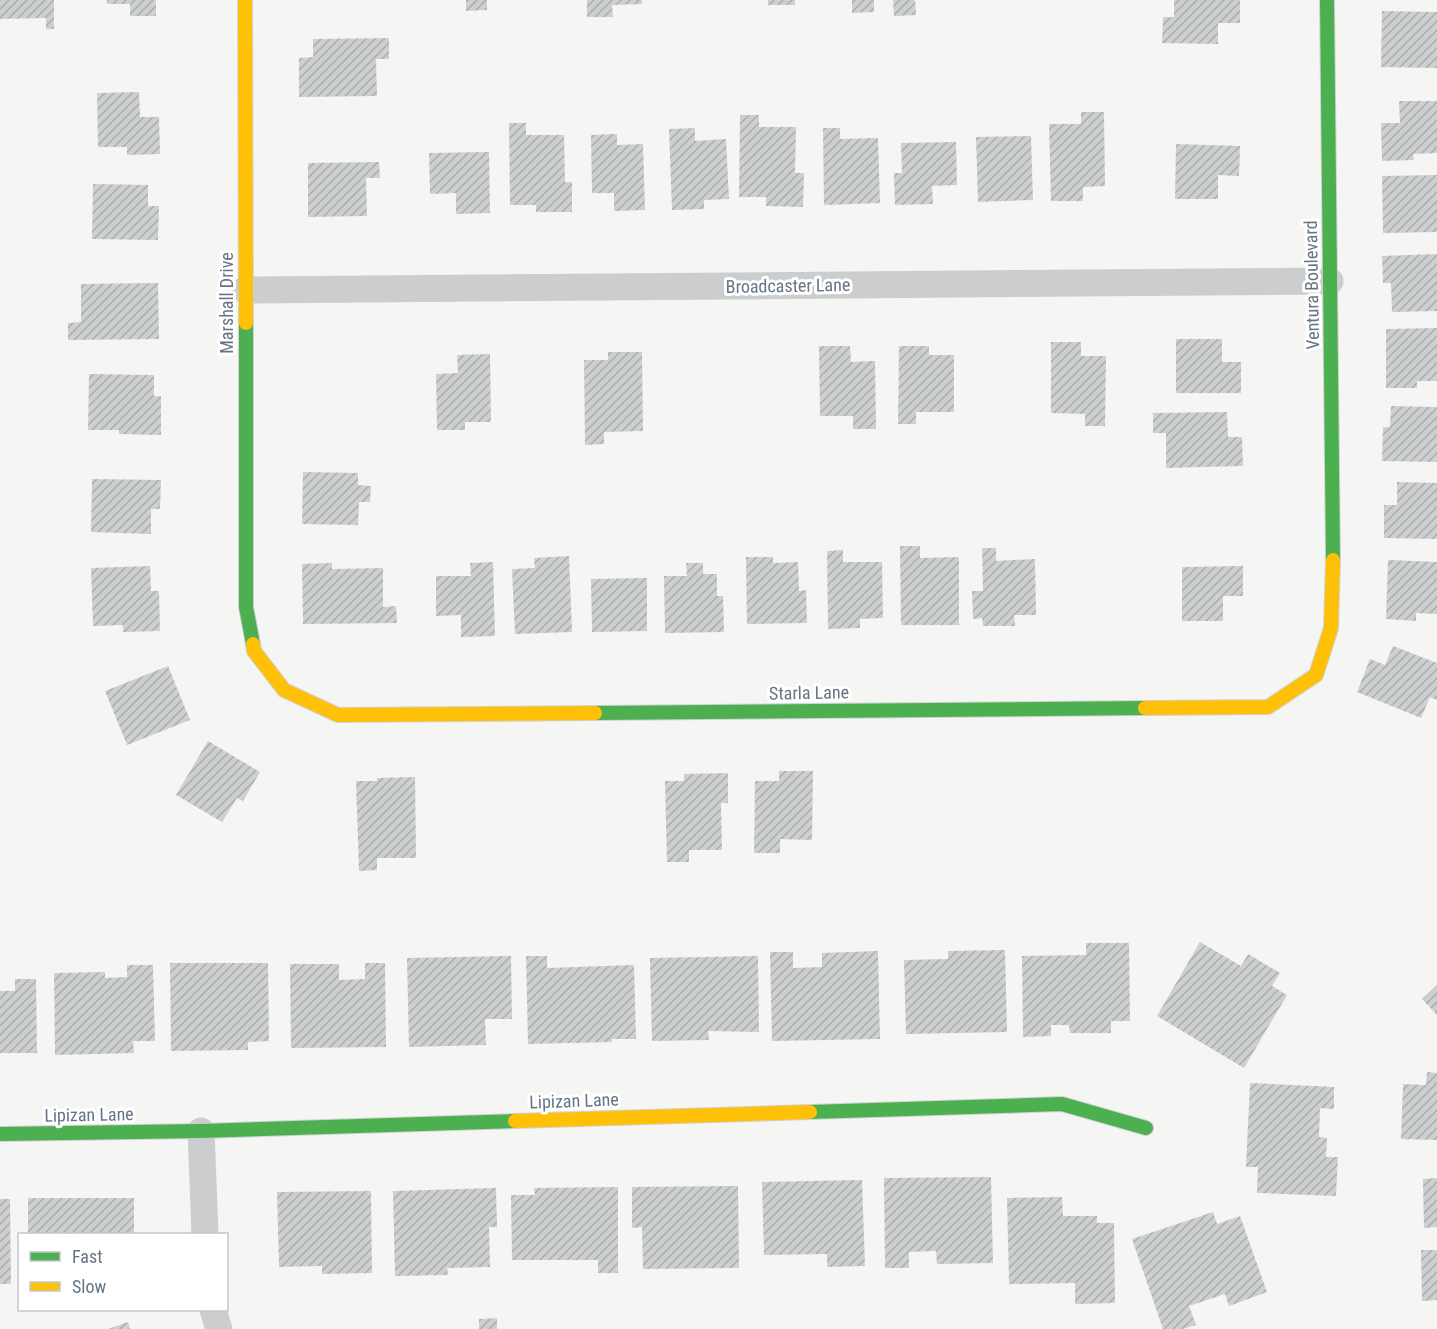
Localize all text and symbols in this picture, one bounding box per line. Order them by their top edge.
street label: Ventura Boulevard [1300,220,1323,350]
street label: Marshall Drive [216,252,237,354]
street label: Broadcaster Lane [726,274,850,297]
street label: Starla Lane [769,681,849,704]
street label: Lipizan Lane [529,1088,619,1113]
street label: Lipizan Lane [44,1103,134,1126]
legend [18,1233,228,1311]
text: Fast [72,1246,103,1267]
text: Slow [72,1276,107,1297]

